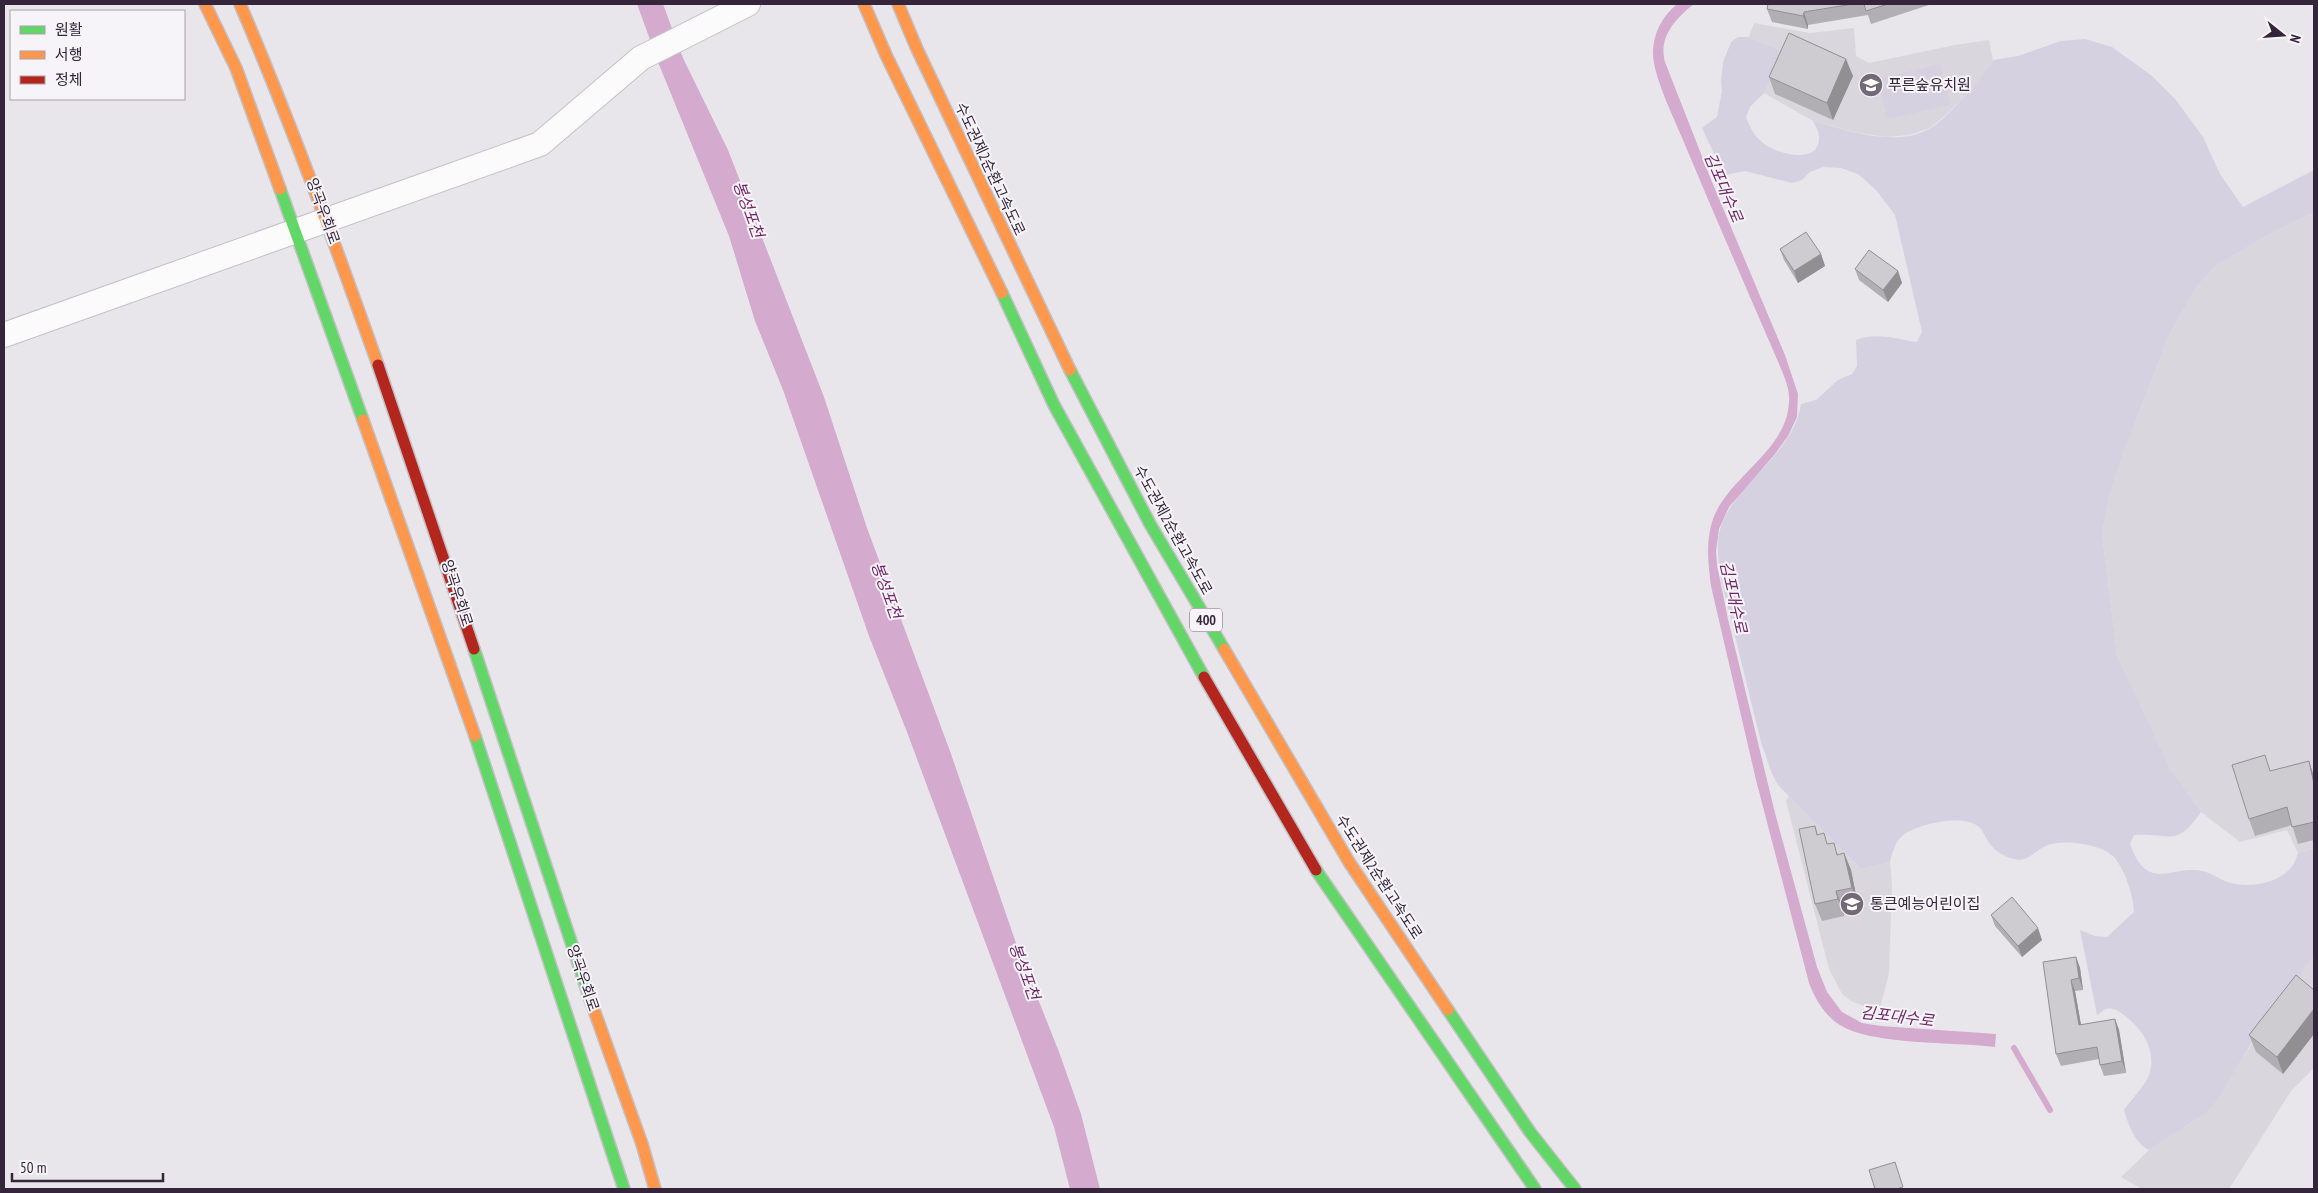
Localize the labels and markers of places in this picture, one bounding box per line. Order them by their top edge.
school or university icon: 푸른숲유치원 [1858,72,1884,98]
place label: 푸른숲유치원 [1888,75,1971,94]
school or university icon: 통큰예능어린이집 [1839,891,1865,917]
place label: 통큰예능어린이집 [1870,894,1980,913]

